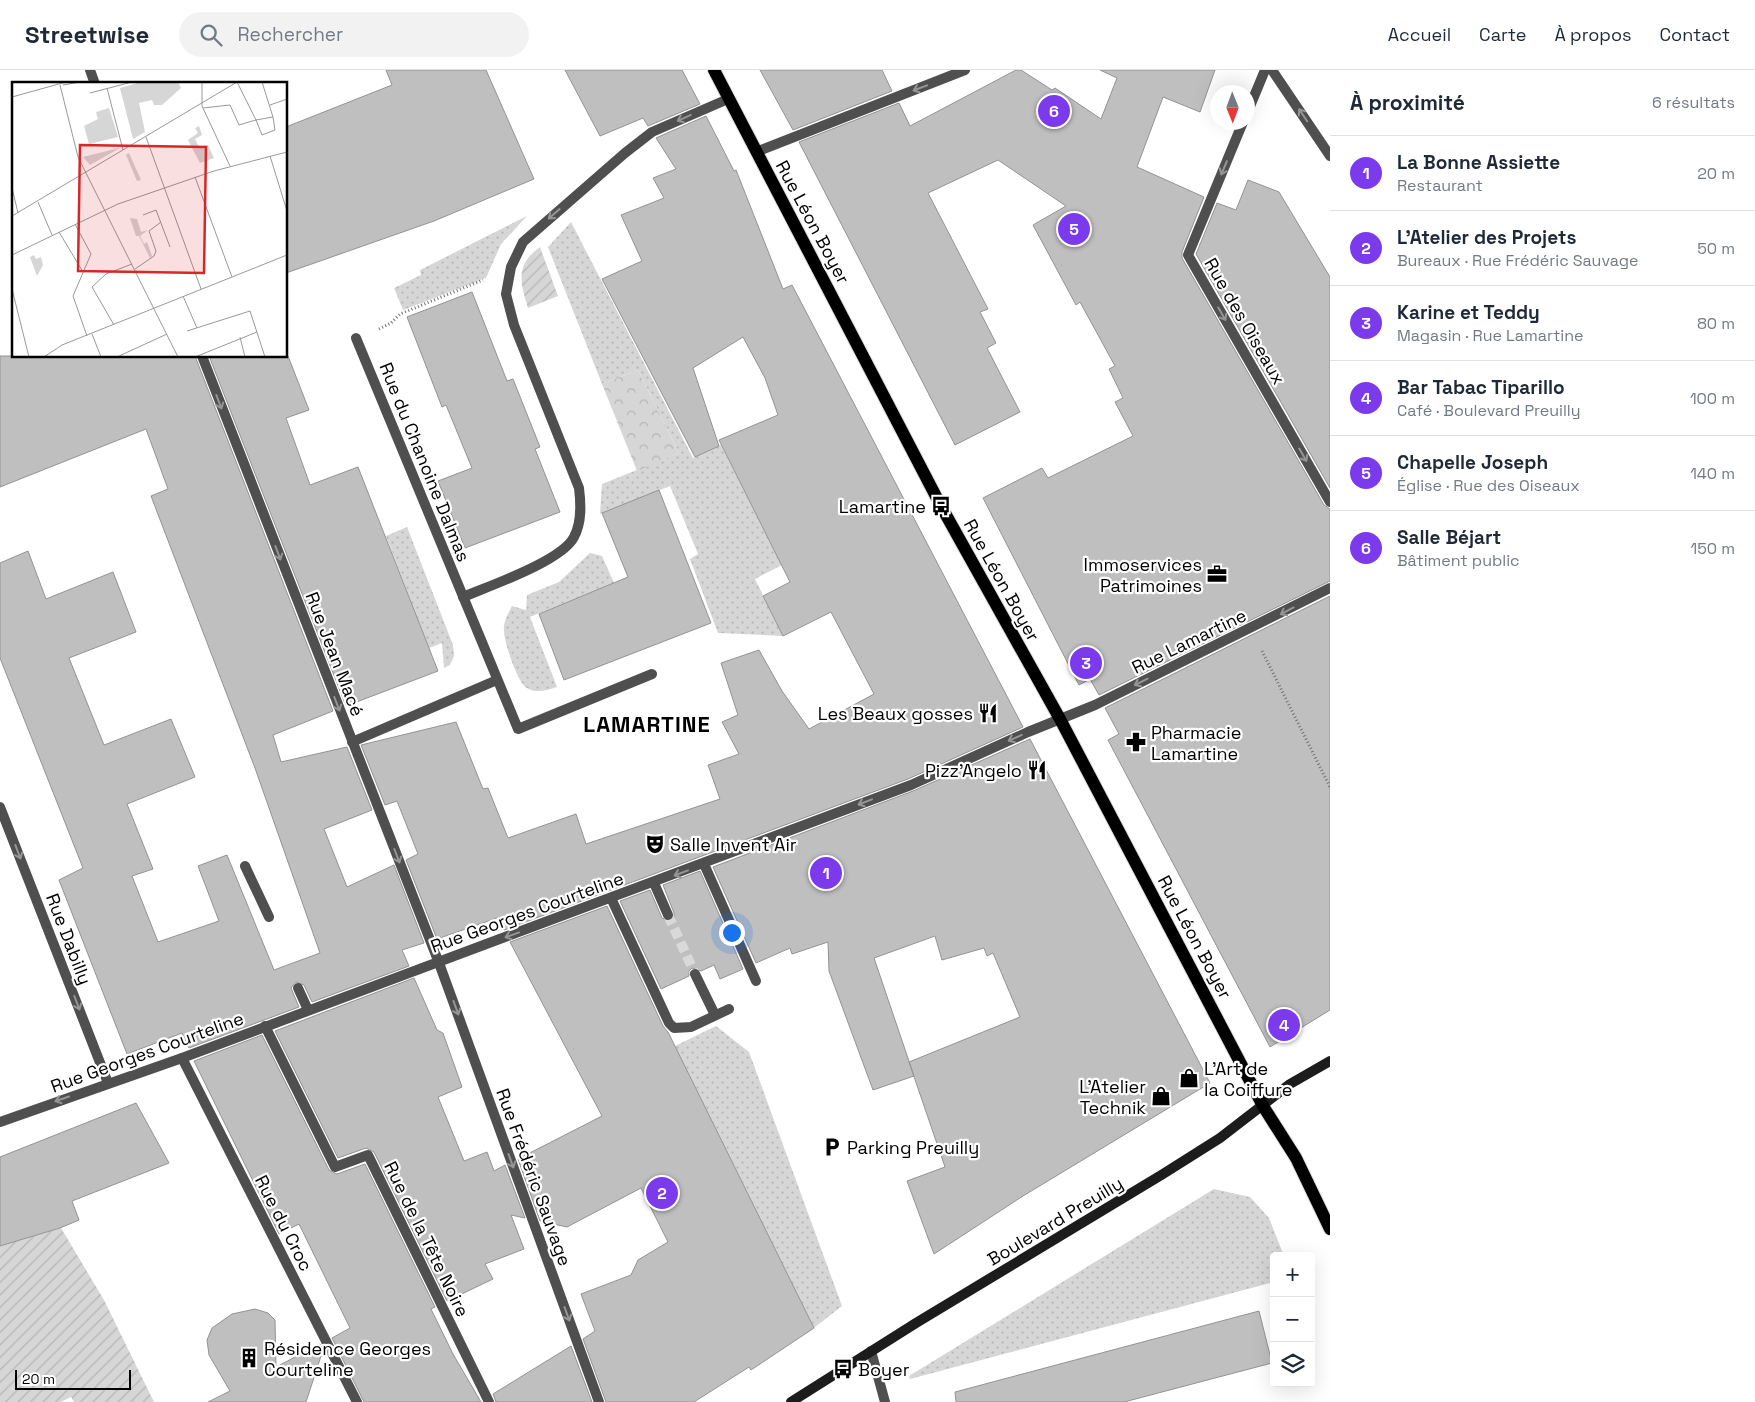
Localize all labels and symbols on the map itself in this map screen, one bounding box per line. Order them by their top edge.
inset map [12,82,288,358]
one-way arrow [912,84,928,93]
north arrow [1210,85,1255,130]
pin: 6 [1038,92,1070,130]
one-way arrow [1298,109,1308,123]
one-way arrow [677,114,692,124]
street label: Rue Léon Boyer [771,156,855,288]
one-way arrow [1219,160,1228,175]
one-way arrow [547,208,560,219]
pin: 5 [1058,210,1090,248]
street label: Rue des Oiseaux [1199,254,1291,388]
one-way arrow [1217,306,1227,320]
street label: Rue du Chanoine Dalmas [375,359,475,565]
one-way arrow [215,394,224,409]
one-way arrow [1298,447,1308,461]
place label: Lamartine [839,495,926,518]
bus stop icon: Lamartine [930,495,952,517]
street label: Rue Léon Boyer [959,515,1045,645]
one-way arrow [274,545,283,560]
place label: Immoservices Patrimoines [1084,553,1202,597]
office icon: Immoservices Patrimoines [1206,563,1228,585]
street label: Rue Jean Macé [301,588,369,720]
street label: Rue Lamartine [1128,603,1250,679]
one-way arrow [1280,606,1295,616]
pin: 3 [1070,644,1102,682]
one-way arrow [1134,678,1149,688]
one-way arrow [334,697,343,712]
place label: Les Beaux gosses [818,702,973,725]
restaurant icon: Les Beaux gosses [977,702,999,724]
district label: LAMARTINE [583,710,711,738]
place label: Pharmacie Lamartine [1151,721,1241,765]
pharmacy icon: Pharmacie Lamartine [1125,731,1147,753]
one-way arrow [1008,734,1023,744]
place label: Pizz'Angelo [925,759,1022,782]
restaurant icon: Pizz'Angelo [1026,759,1048,781]
one-way arrow [858,798,874,807]
theatre icon: Salle Invent Air [644,833,666,855]
place label: Salle Invent Air [670,833,797,856]
one-way arrow [14,844,23,859]
one-way arrow [393,848,402,863]
pin: 1 [810,854,842,892]
street label: Rue Georges Courteline [427,866,627,958]
one-way arrow [674,869,689,878]
street label: Rue Léon Boyer [1153,871,1237,1003]
street label: Rue Dabilly [41,890,97,988]
your location [719,920,745,946]
one-way arrow [505,931,520,940]
one-way arrow [73,995,82,1010]
one-way arrow [452,1000,461,1016]
street label: Rue Georges Courteline [47,1006,247,1098]
pin: 4 [1268,1006,1300,1044]
place label: L'Art de la Coiffure [1204,1057,1292,1101]
shop icon: L'Art de la Coiffure [1178,1067,1200,1089]
place label: L'Atelier Technik [1079,1075,1146,1119]
street label: Rue Frédéric Sauvage [491,1085,577,1269]
shop icon: L'Atelier Technik [1150,1085,1172,1107]
one-way arrow [55,1095,71,1104]
parking icon: Parking Preuilly [821,1136,843,1158]
place label: Parking Preuilly [847,1136,979,1159]
one-way arrow [507,1153,516,1168]
street label: Rue de la Tête Noire [379,1157,475,1321]
street label: Rue du Croc [250,1171,318,1275]
street label: Boulevard Preuilly [983,1171,1127,1271]
pin: 2 [646,1174,678,1212]
one-way arrow [563,1306,572,1321]
place label: Résidence Georges Courteline [264,1337,431,1381]
building icon: Résidence Georges Courteline [238,1347,260,1369]
bus stop icon: Boyer [832,1358,854,1380]
place label: Boyer [858,1358,910,1381]
scale bar [15,1367,131,1390]

